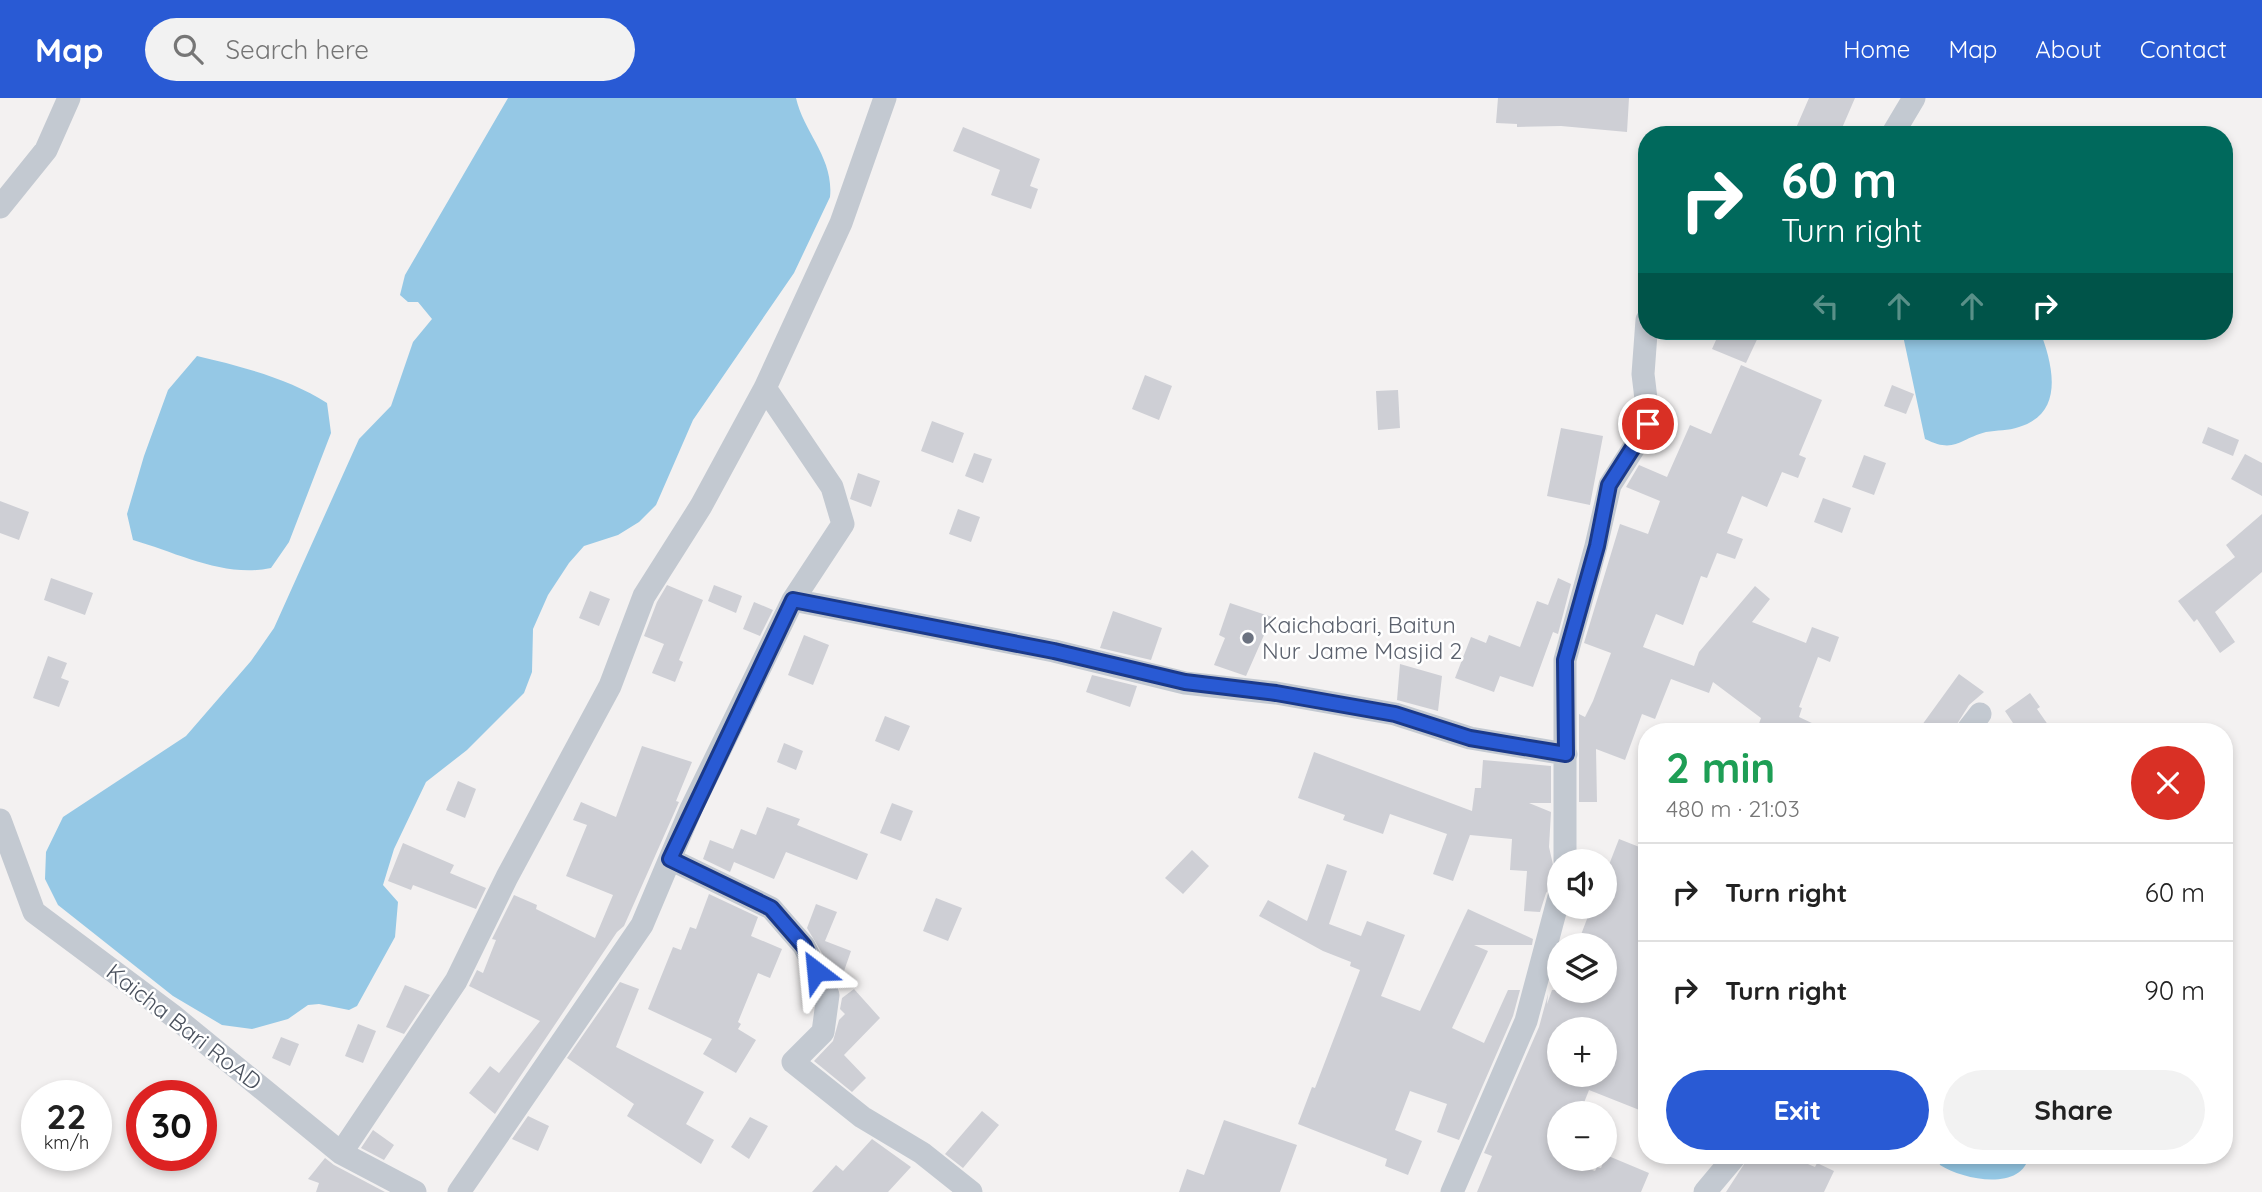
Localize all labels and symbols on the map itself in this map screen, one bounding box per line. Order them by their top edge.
pin [1618,394,1678,454]
place label: Kaichabari, Baitun Nur Jame Masjid 2 [1262,610,1462,665]
marker: Kaichabari, Baitun Nur Jame Masjid 2 [1240,630,1256,646]
position arrow [779,934,853,1008]
street label: Kaicha Bari RoAD [101,957,268,1096]
speed limit sign: 30 [126,1080,217,1171]

